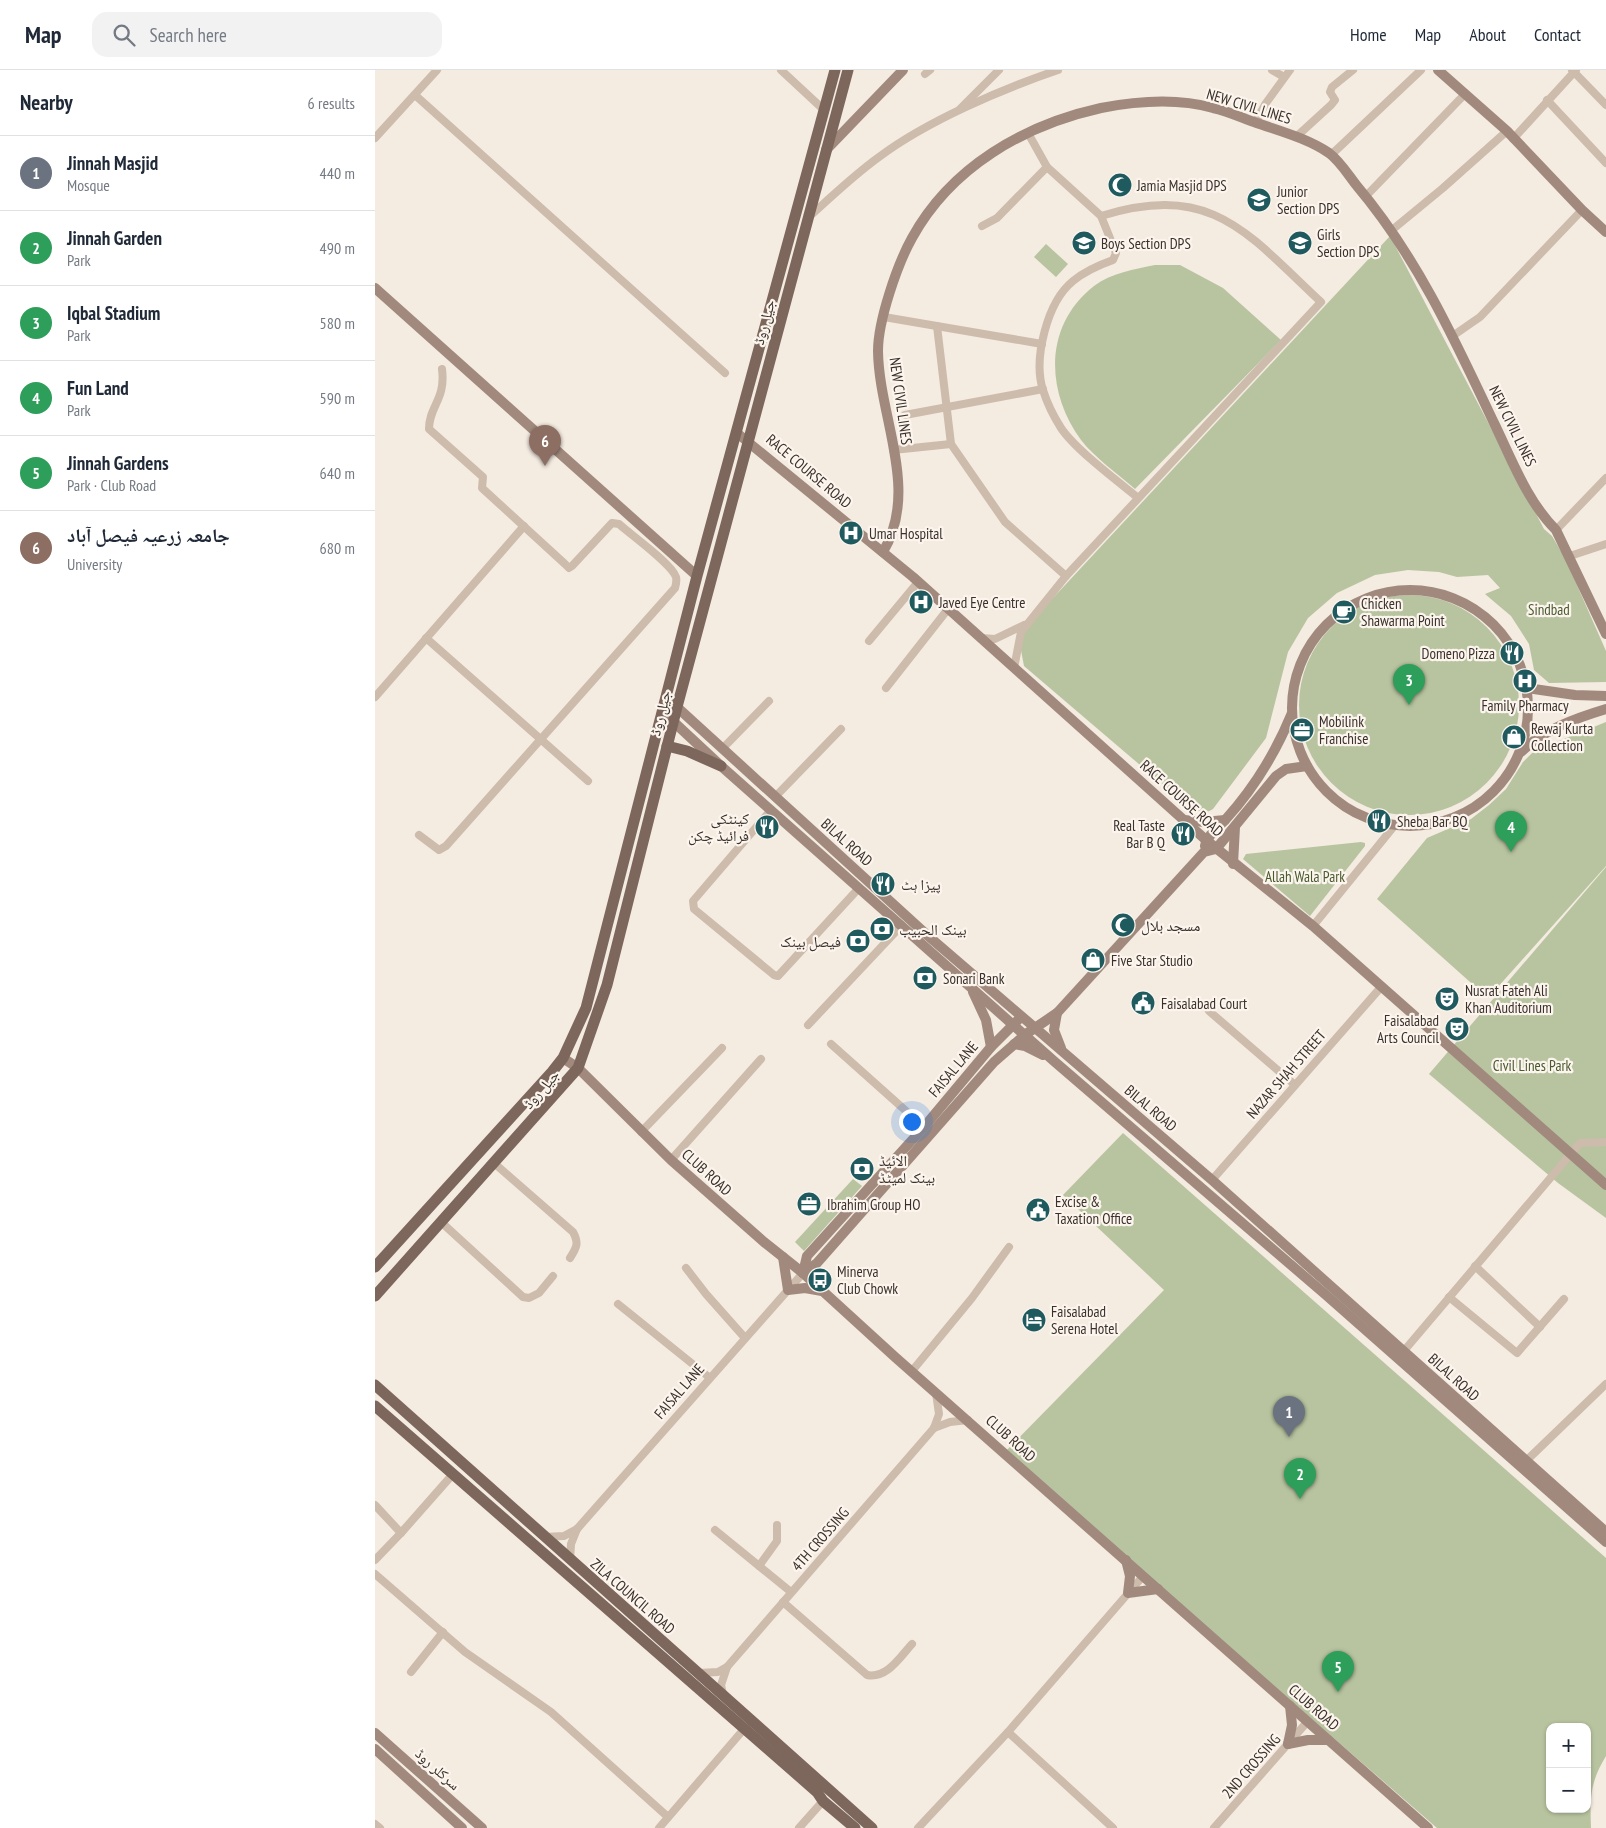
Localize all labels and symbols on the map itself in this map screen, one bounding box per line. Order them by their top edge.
street label: NEW CIVIL LINES [1204,84,1294,128]
mosque icon: Jamia Masjid DPS [1107,172,1133,198]
place label: Jamia Masjid DPS [1136,176,1227,195]
place label: Junior Section DPS [1276,182,1340,218]
school or university icon: Junior Section DPS [1246,187,1272,213]
place label: Girls Section DPS [1317,225,1380,261]
school or university icon: Boys Section DPS [1071,230,1097,256]
school or university icon: Girls Section DPS [1287,230,1313,256]
place label: Boys Section DPS [1101,234,1191,253]
street label: جیل روڈ [749,297,780,347]
street label: NEW CIVIL LINES [885,356,917,446]
street label: NEW CIVIL LINES [1485,382,1541,470]
pin: 6 [529,425,561,466]
street label: RACE COURSE ROAD [762,430,856,512]
hospital icon: Umar Hospital [838,520,864,546]
place label: Umar Hospital [869,524,943,543]
hospital icon: Javed Eye Centre [908,589,934,615]
place label: Javed Eye Centre [938,593,1025,612]
place label: Chicken Shawarma Point [1361,594,1445,630]
cafe icon: Chicken Shawarma Point [1331,599,1357,625]
park label: Sindbad [1528,600,1570,619]
restaurant icon: Domeno Pizza [1499,640,1525,666]
place label: Domeno Pizza [1422,644,1495,663]
pin: 3 [1393,664,1425,705]
hospital icon: Family Pharmacy [1512,668,1538,694]
street label: جیل روڈ [645,688,676,738]
place label: Family Pharmacy [1481,696,1569,715]
place label: Mobilink Franchise [1319,712,1368,748]
office icon: Mobilink Franchise [1289,717,1315,743]
place label: Rewaj Kurta Collection [1531,719,1593,755]
shop icon: Rewaj Kurta Collection [1501,724,1527,750]
street label: RACE COURSE ROAD [1136,756,1228,840]
restaurant icon: Sheba Bar BQ [1366,808,1392,834]
place label: کینٹکی فرائیڈ چکن [688,809,749,846]
pin: 4 [1495,811,1527,852]
place label: Sheba Bar BQ [1397,812,1468,831]
restaurant icon: کینٹکی فرائیڈ چکن [754,814,780,840]
street label: BILAL ROAD [817,814,877,870]
place label: Real Taste Bar B Q [1113,816,1166,852]
restaurant icon: Real Taste Bar B Q [1170,821,1196,847]
park label: Allah Wala Park [1265,867,1345,886]
restaurant icon: پیزا ہٹ [870,871,896,897]
place label: پیزا ہٹ [901,875,941,894]
mosque icon: مسجد بلال [1110,912,1136,938]
bank icon: بينک الحبيب [869,916,895,942]
place label: مسجد بلال [1141,916,1200,936]
place label: بينک الحبيب [899,920,967,939]
bank icon: فیصل بینک [845,928,871,954]
place label: فیصل بینک [780,932,841,952]
shop icon: Five Star Studio [1080,947,1106,973]
place label: Five Star Studio [1111,951,1193,970]
bank icon: Sonari Bank [912,965,938,991]
place label: Sonari Bank [943,969,1005,988]
place label: Nusrat Fateh Ali Khan Auditorium [1465,981,1552,1017]
theatre icon: Nusrat Fateh Ali Khan Auditorium [1434,986,1460,1012]
public building icon: Faisalabad Court [1130,990,1156,1016]
place label: Faisalabad Court [1161,994,1247,1013]
place label: Faisalabad Arts Council [1377,1011,1439,1047]
theatre icon: Faisalabad Arts Council [1444,1016,1470,1042]
street label: NAZAR SHAH STREET [1242,1025,1330,1122]
street label: FAISAL LANE [924,1037,982,1101]
park label: Civil Lines Park [1493,1056,1572,1075]
street label: جیل روڈ [519,1065,564,1113]
street label: BILAL ROAD [1121,1081,1181,1135]
your location [899,1109,925,1135]
street label: CLUB ROAD [678,1145,736,1199]
place label: الائیڈ بینک لمیٹڈ [879,1151,935,1187]
bank icon: الائیڈ بینک لمیٹڈ [849,1156,875,1182]
office icon: Ibrahim Group HO [796,1191,822,1217]
place label: Excise & Taxation Office [1055,1192,1132,1228]
place label: Ibrahim Group HO [827,1195,920,1214]
public building icon: Excise & Taxation Office [1025,1197,1051,1223]
place label: Minerva Club Chowk [837,1262,898,1298]
bus stop icon: Minerva Club Chowk [807,1267,833,1293]
place label: Faisalabad Serena Hotel [1051,1302,1118,1338]
hotel icon: Faisalabad Serena Hotel [1021,1307,1047,1333]
street label: BILAL ROAD [1424,1349,1484,1405]
street label: FAISAL LANE [650,1359,708,1423]
pin: 1 [1273,1396,1305,1437]
street label: CLUB ROAD [982,1411,1040,1465]
pin: 2 [1284,1458,1316,1499]
street label: 4TH CROSSING [787,1503,853,1575]
street label: ZILA COUNCIL ROAD [587,1554,679,1638]
pin: 5 [1322,1651,1354,1692]
street label: CLUB ROAD [1285,1680,1343,1734]
street label: 2ND CROSSING [1218,1730,1284,1802]
street label: سرکلر روڈ [412,1744,465,1794]

